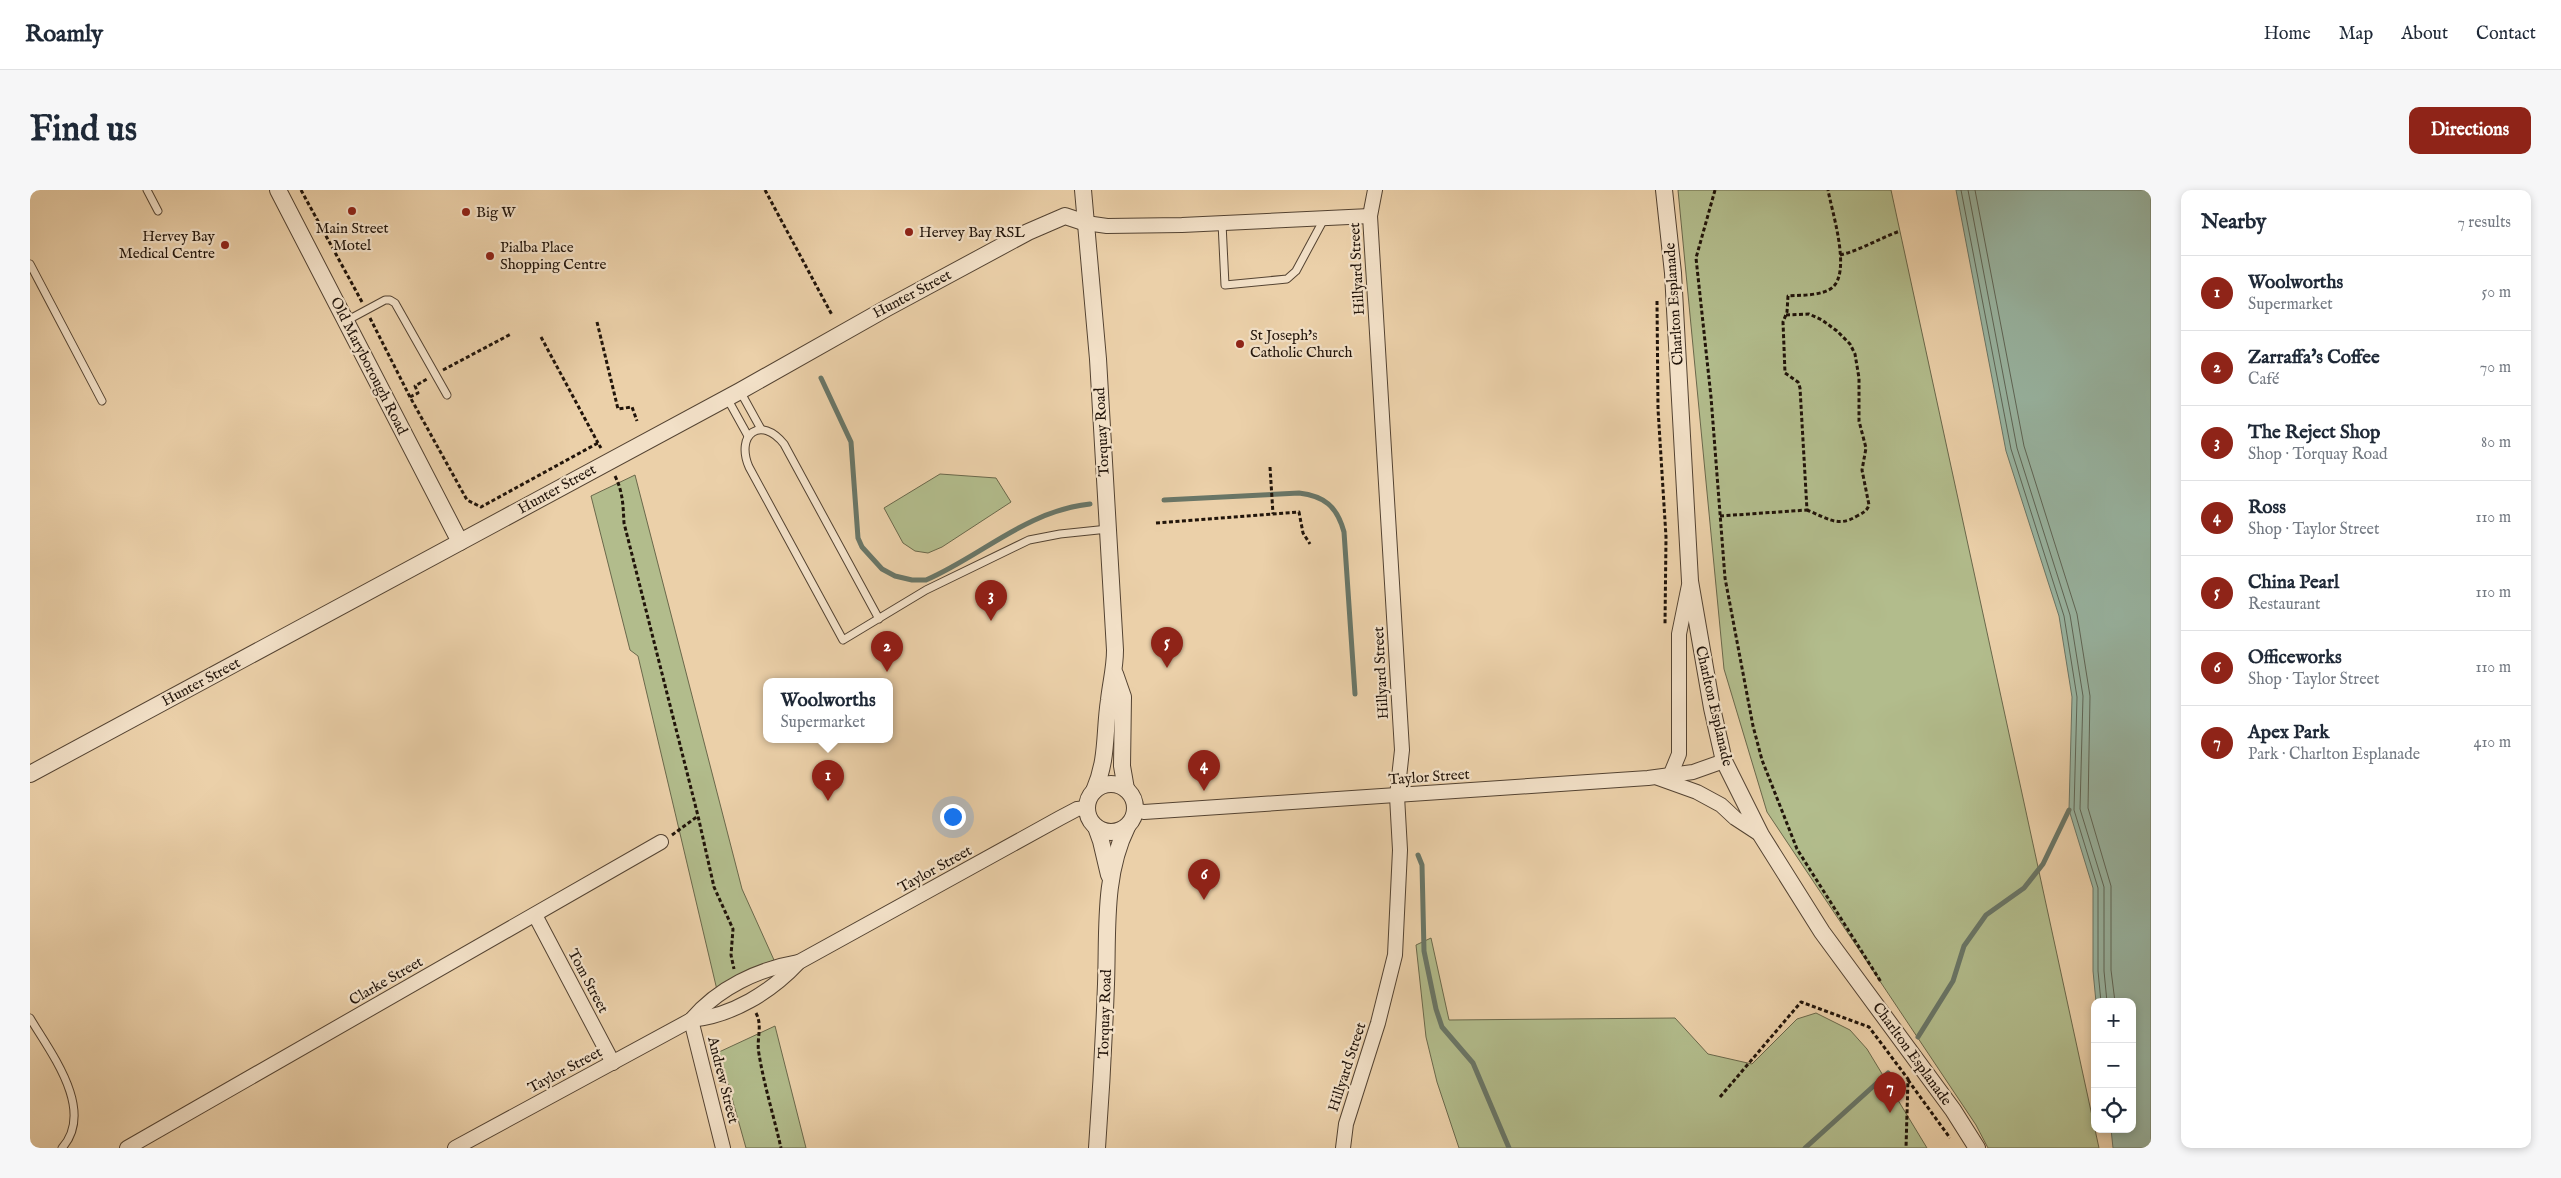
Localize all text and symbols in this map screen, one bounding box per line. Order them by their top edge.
text: Roamly [25,19,103,50]
text: Home [2264,23,2311,46]
text: Map [2339,23,2373,46]
text: About [2401,23,2448,46]
text: Contact [2476,23,2536,46]
button: Directions [2409,107,2531,154]
text: Find us [30,108,137,153]
place label: Big W [476,203,516,222]
marker: Main Street Motel [346,205,358,217]
marker: Big W [460,206,472,218]
text: Nearby [2201,209,2266,236]
text: 7 results [2457,213,2511,233]
place label: Main Street Motel [315,219,389,255]
street label: Hillyard Street [1345,222,1369,316]
place label: Hervey Bay RSL [919,223,1025,242]
marker: Hervey Bay RSL [903,226,915,238]
place label: Hervey Bay Medical Centre [119,227,216,263]
place label: Pialba Place Shopping Centre [500,238,607,274]
marker: Hervey Bay Medical Centre [219,239,231,251]
street label: Charlton Esplanade [1660,242,1688,366]
marker: Pialba Place Shopping Centre [484,250,496,262]
street label: Hunter Street [869,265,955,323]
text: Woolworths [2248,271,2343,295]
text: 1 [2214,283,2220,303]
text: 50 m [2482,283,2511,303]
street label: Old Maryborough Road [326,294,412,439]
text: Supermarket [2248,295,2333,315]
place label: St Joseph's Catholic Church [1250,326,1352,362]
marker: St Joseph's Catholic Church [1234,338,1246,350]
text: Zarraffa's Coffee [2248,346,2380,370]
text: 2 [2213,358,2221,378]
text: 70 m [2480,358,2511,378]
text: Café [2248,370,2279,390]
street label: Torquay Road [1090,386,1114,477]
text: The Reject Shop [2248,421,2380,445]
text: 3 [2214,433,2220,453]
text: 80 m [2481,433,2511,453]
text: Shop · Torquay Road [2248,445,2388,465]
street label: Hunter Street [515,460,599,518]
text: Ross [2248,496,2286,520]
text: 4 [2213,508,2221,528]
text: 110 m [2475,508,2511,528]
text: Shop · Taylor Street [2248,520,2379,540]
text: China Pearl [2248,571,2339,595]
pin: 3 [975,580,1007,621]
text: 5 [2214,583,2220,603]
text: 110 m [2475,583,2511,603]
text: Restaurant [2248,595,2321,615]
street label: Hillyard Street [1369,626,1393,720]
pin: 5 [1151,627,1183,668]
pin: 2 [871,631,903,672]
street label: Charlton Esplanade [1691,644,1737,768]
text: Officeworks [2248,646,2342,670]
street label: Hunter Street [158,653,244,711]
text: 6 [2214,658,2220,678]
text: 110 m [2475,658,2511,678]
text: Shop · Taylor Street [2248,670,2379,690]
popup [763,678,893,743]
text: Woolworths [780,689,876,713]
text: Supermarket [780,713,865,733]
text: Apex Park [2248,721,2329,745]
text: 7 [2213,733,2221,753]
text: 410 m [2474,733,2511,753]
text: Park · Charlton Esplanade [2248,745,2420,765]
pin: 4 [1188,750,1220,791]
pin: 1 [812,760,844,801]
street label: Taylor Street [1388,765,1470,789]
your location [940,804,966,830]
street label: Taylor Street [895,841,975,897]
pin: 6 [1188,859,1220,900]
street label: Tom Street [563,946,613,1016]
street label: Clarke Street [346,952,426,1010]
street label: Torquay Road [1094,968,1116,1059]
map controls [2091,998,2136,1133]
button: + [2091,998,2136,1043]
street label: Charlton Esplanade [1868,999,1956,1109]
street label: Hillyard Street [1324,1020,1370,1114]
street label: Andrew Street [703,1034,743,1125]
street label: Taylor Street [525,1042,605,1098]
button: − [2091,1043,2136,1088]
pin: 7 [1874,1072,1906,1113]
button: locate [2091,1088,2136,1133]

